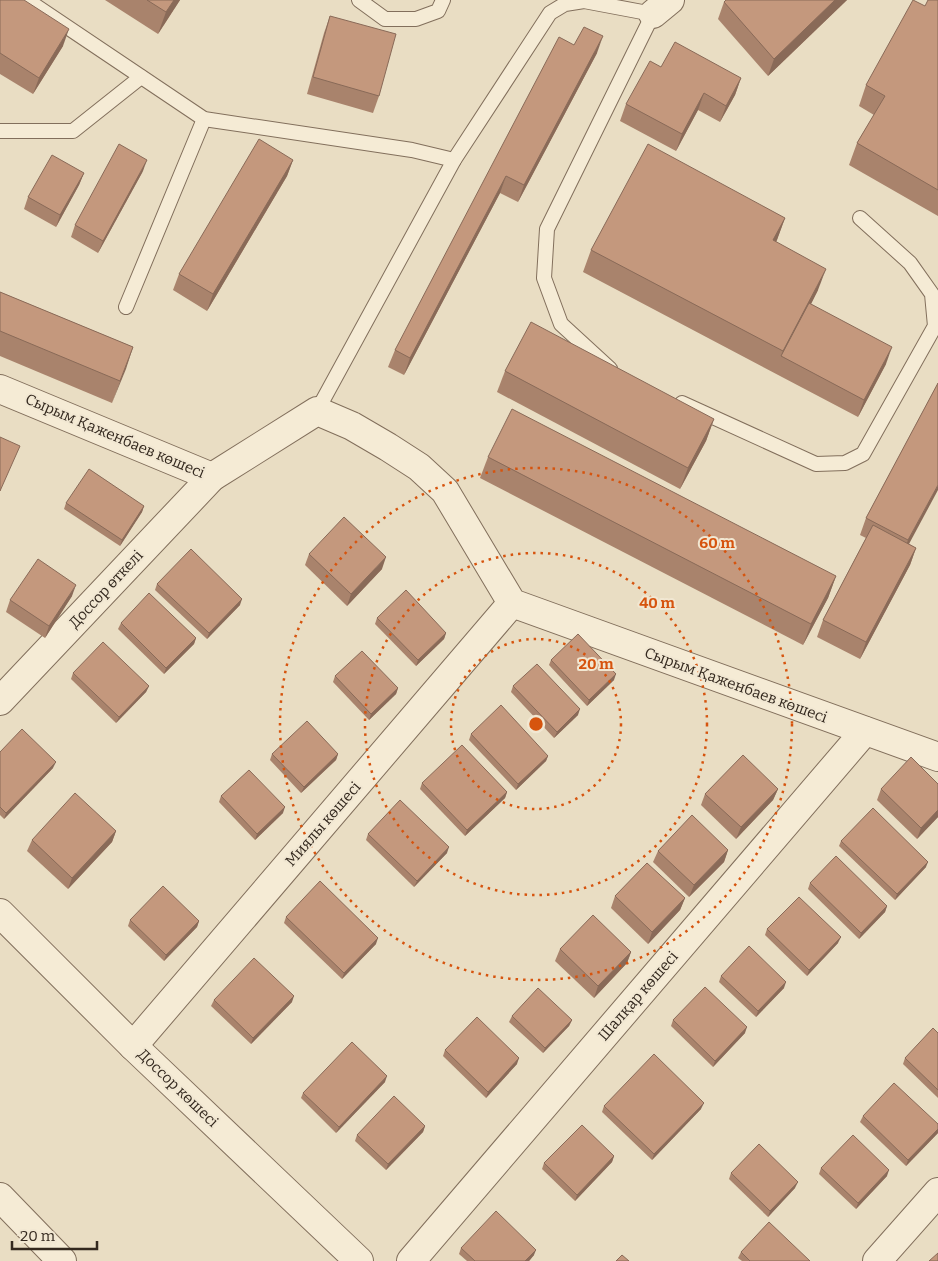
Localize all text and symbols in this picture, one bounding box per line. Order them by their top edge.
street label: Сырым Қаженбаев көшесі [23,390,208,482]
text: 60 m [699,534,735,552]
street label: Доссор өткелі [65,546,147,632]
text: 40 m [639,594,676,612]
street label: Сырым Қаженбаев көшесі [642,644,830,727]
text: 20 m [579,655,614,673]
centre of rings [527,715,545,733]
street label: Миялы көшесі [281,778,365,870]
street label: Шалқар көшесі [594,947,682,1044]
street label: Доссор көшесі [134,1045,222,1131]
scale bar [12,1218,98,1250]
text: 20 m [20,1227,56,1245]

